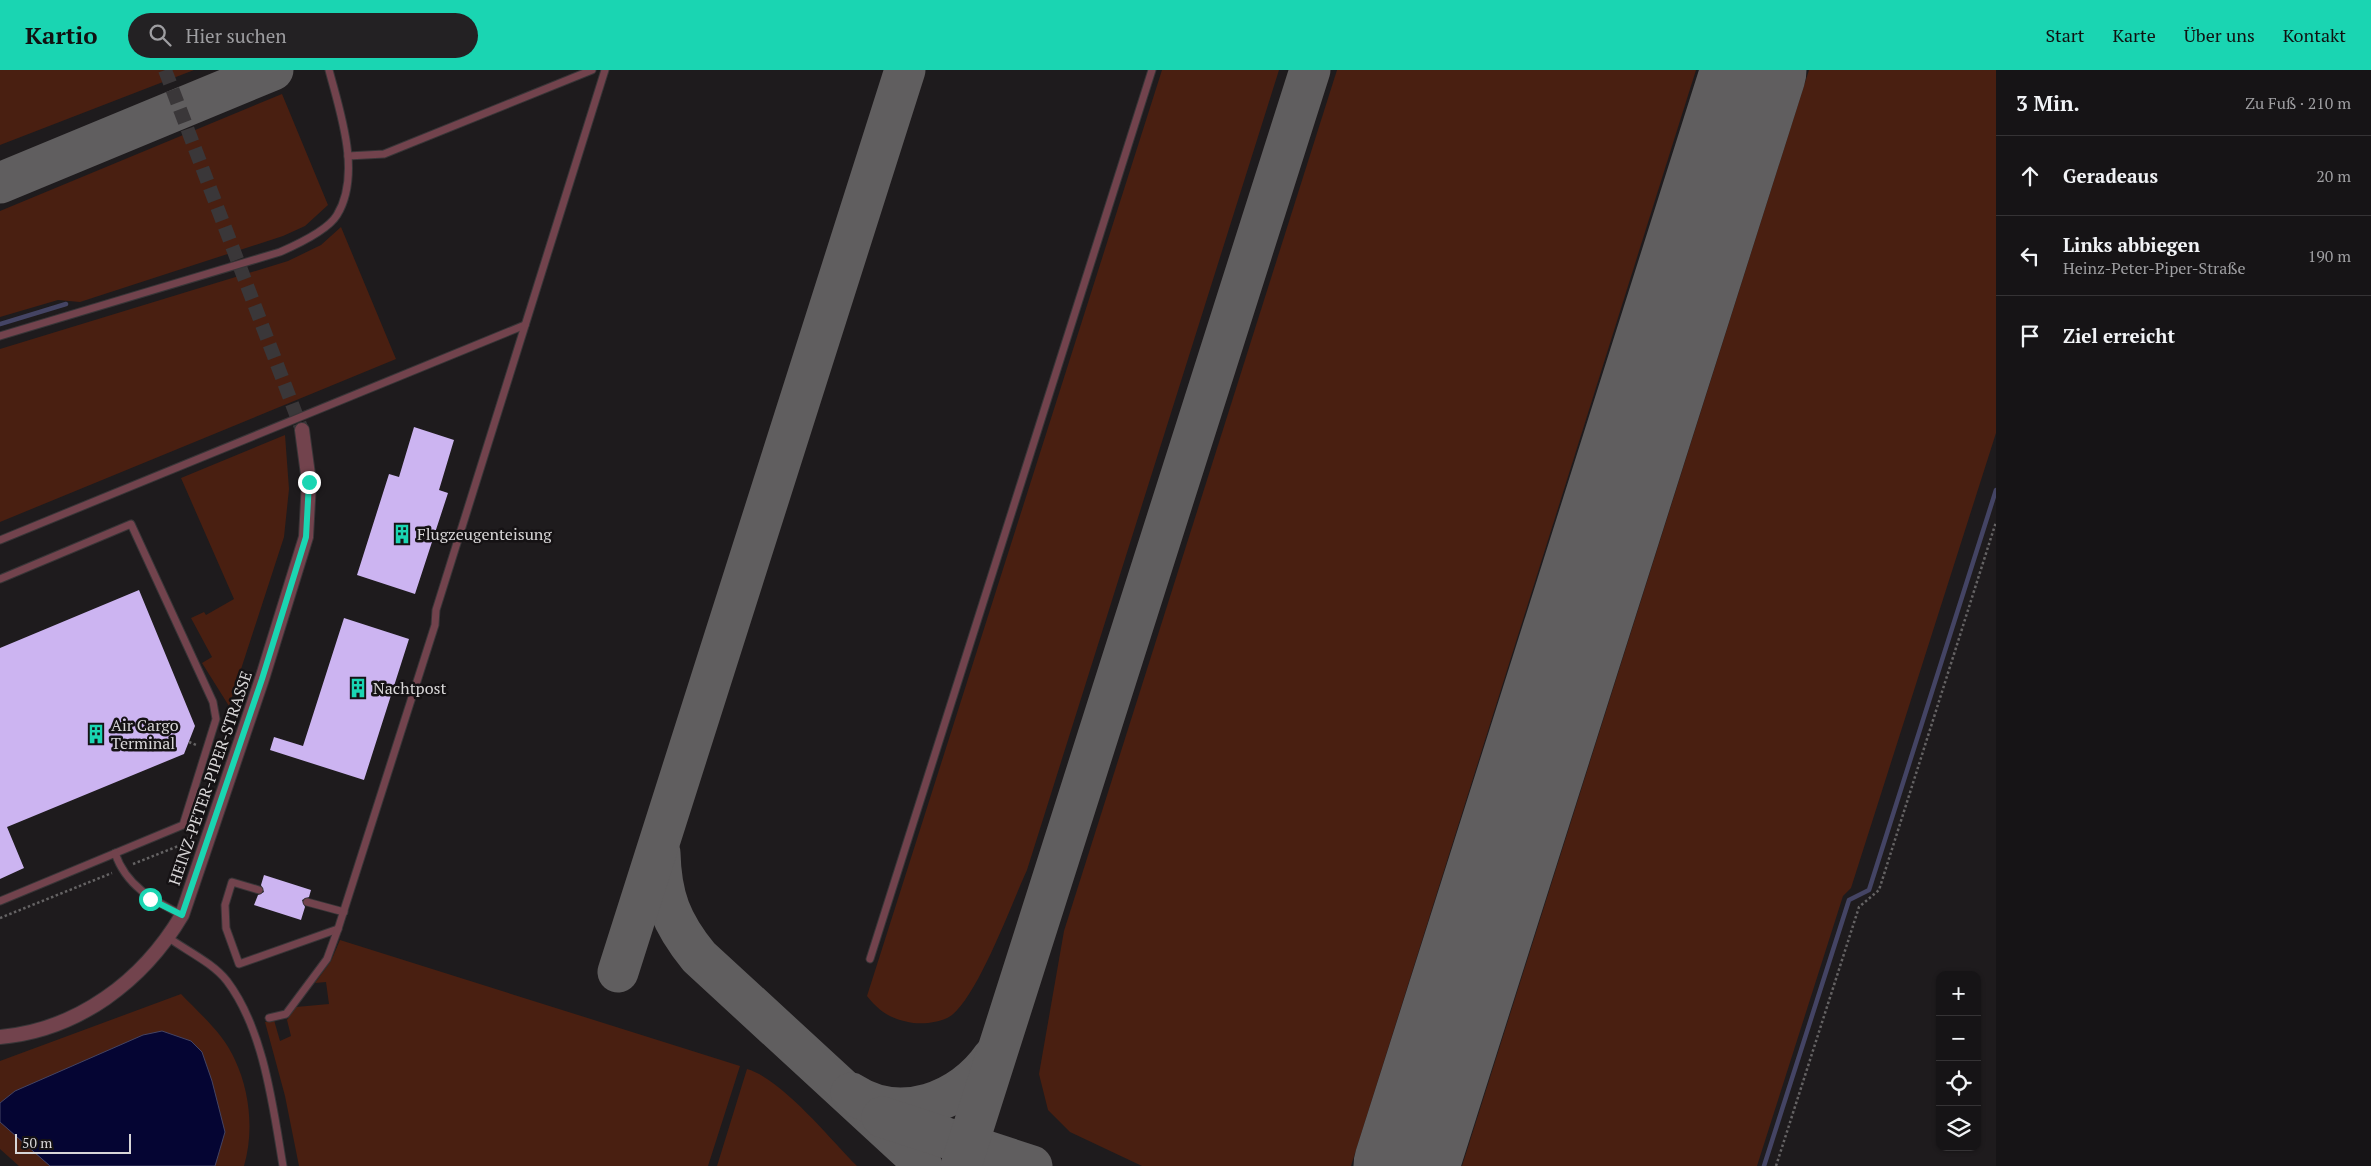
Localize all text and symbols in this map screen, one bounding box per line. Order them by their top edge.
search box [128,13,478,58]
text: Kartio [25,19,98,51]
icon: search [146,21,174,49]
text: Hier suchen [186,23,287,48]
text: Start [2045,23,2084,47]
text: Karte [2112,23,2156,47]
text: Über uns [2184,23,2255,47]
text: Kontakt [2283,23,2346,47]
text: 3 Min. [2016,89,2080,117]
text: Zu Fuß · 210 m [2245,92,2351,114]
icon: ahead [2016,162,2044,190]
text: Geradeaus [2063,163,2158,188]
text: 20 m [2316,165,2351,187]
text: Links abbiegen [2063,232,2200,257]
icon: left [2016,242,2044,270]
text: 190 m [2308,245,2351,267]
text: Heinz-Peter-Piper-Straße [2063,257,2246,279]
icon: arrive [2016,322,2044,350]
text: Ziel erreicht [2063,323,2175,348]
route end [298,471,321,494]
building icon: Flugzeugenteisung [391,523,413,545]
place label: Flugzeugenteisung [417,523,552,545]
street label: HEINZ-PETER-PIPER-STRASSE [163,668,257,888]
building icon: Nachtpost [347,677,369,699]
place label: Nachtpost [373,677,446,699]
place label: Air Cargo Terminal [111,714,179,754]
building icon: Air Cargo Terminal [85,723,107,745]
route start [139,888,162,911]
map controls [1936,971,1981,1151]
button: + [1936,971,1981,1016]
button: − [1936,1016,1981,1061]
button: locate [1936,1061,1981,1106]
button: layers [1936,1106,1981,1151]
scale bar [15,1131,131,1154]
text: 50 m [22,1133,52,1152]

